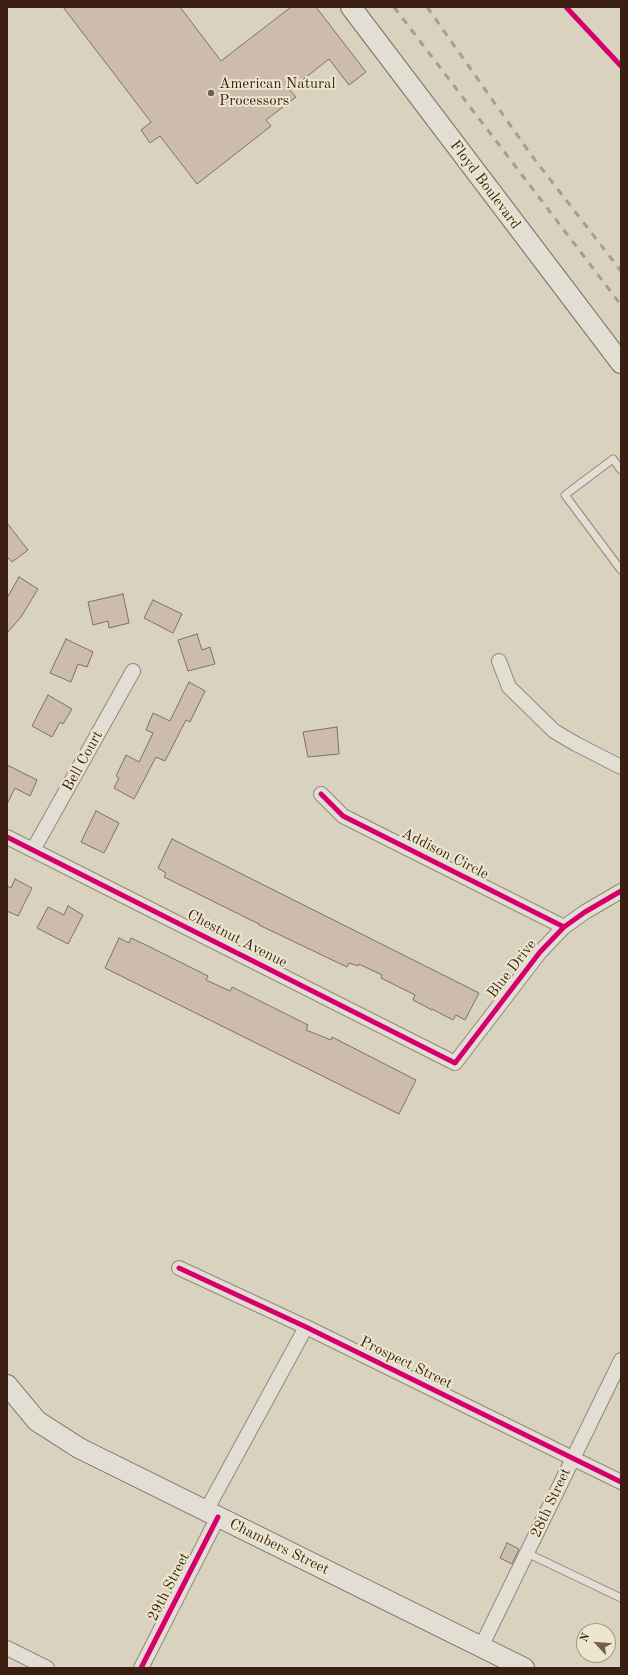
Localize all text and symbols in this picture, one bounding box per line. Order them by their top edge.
place label: American Natural Processors [219,75,336,110]
marker: American Natural Processors [206,88,216,98]
street label: Floyd Boulevard [446,137,524,233]
street label: Bell Court [59,728,107,794]
street label: Addison Circle [399,824,491,884]
street label: Chestnut Avenue [184,906,290,972]
street label: Blue Drive [484,936,540,1002]
street label: Prospect Street [357,1333,455,1393]
street label: 28th Street [527,1465,575,1541]
street label: Chambers Street [226,1515,332,1579]
street label: 29th Street [144,1550,194,1624]
north arrow [576,1623,616,1663]
text: N [579,1632,592,1644]

